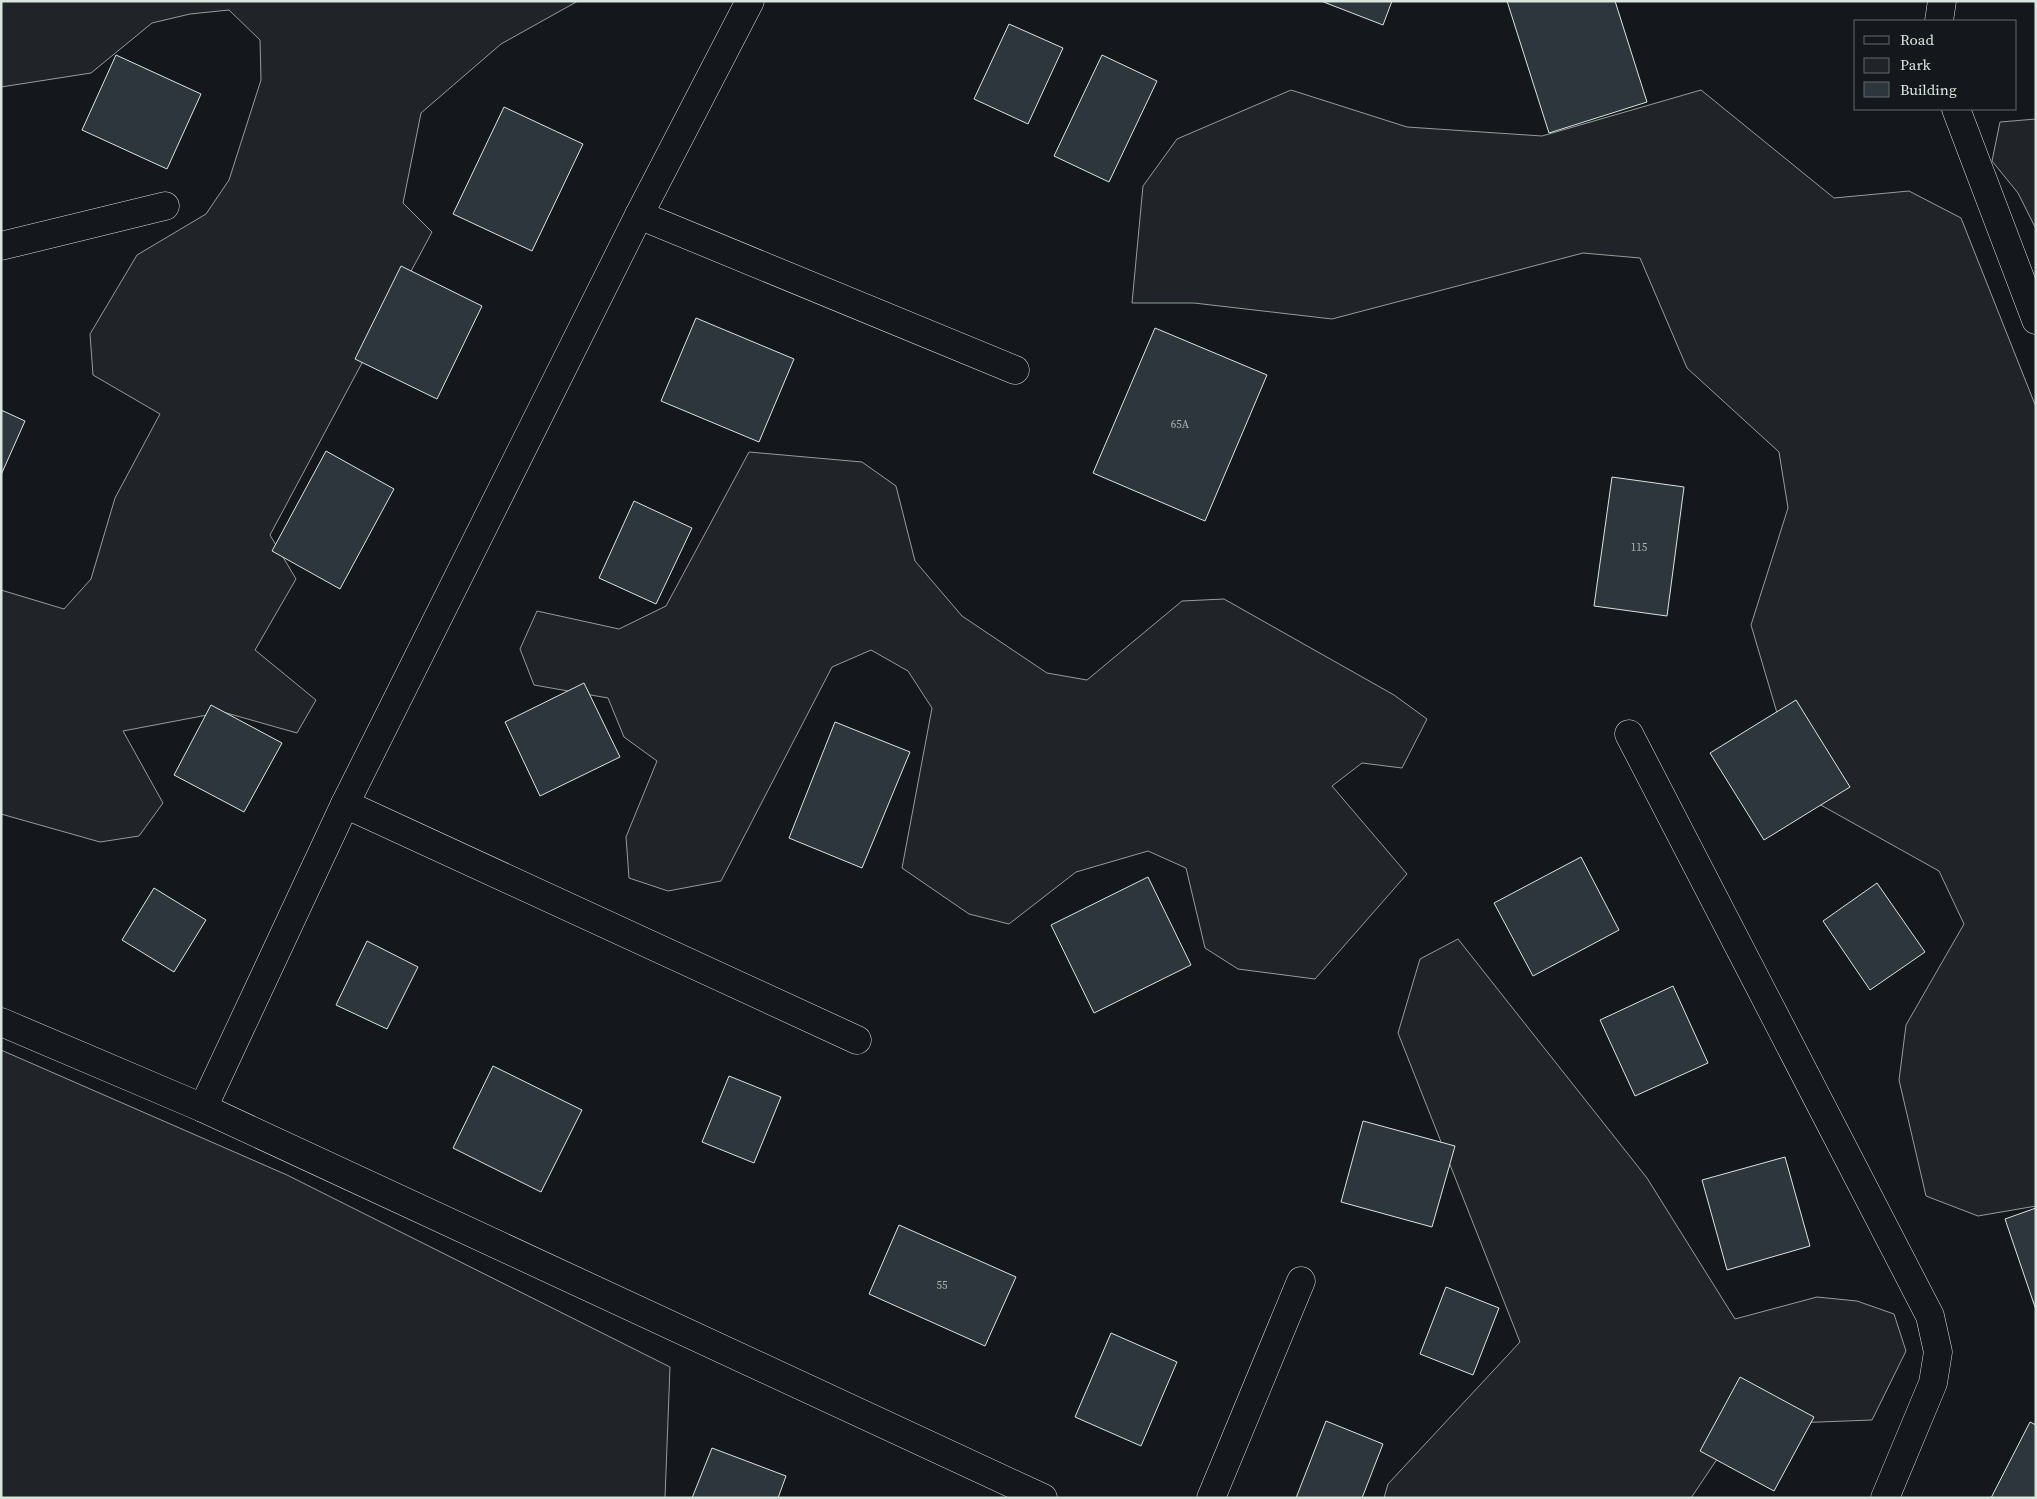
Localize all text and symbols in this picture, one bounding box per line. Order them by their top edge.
legend [1854,20,2017,110]
text: Road [1900,29,1934,50]
text: Park [1900,54,1932,75]
text: Building [1900,79,1957,100]
house number: 65А [1171,417,1190,432]
house number: 115 [1631,540,1648,555]
house number: 55 [937,1278,948,1293]

